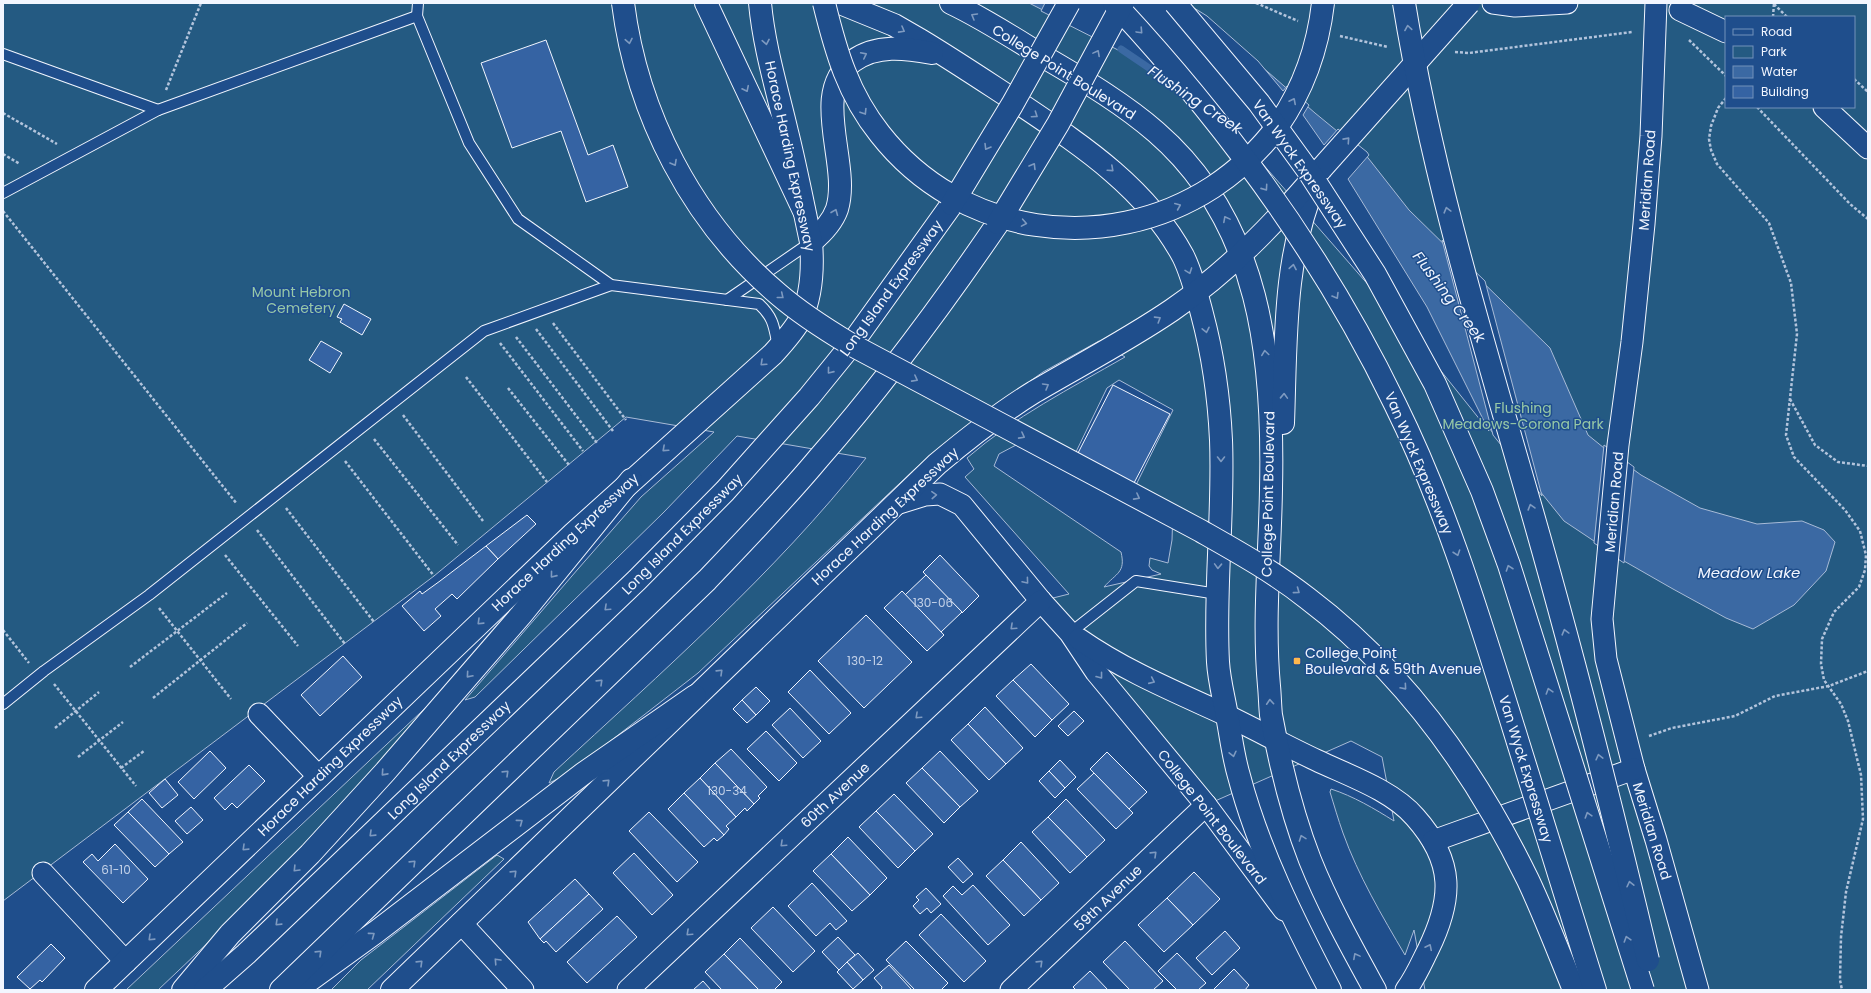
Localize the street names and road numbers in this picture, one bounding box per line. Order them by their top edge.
street label: College Point Boulevard [988,19,1140,125]
street label: Horace Harding Expressway [760,59,820,253]
street label: Van Wyck Expressway [1248,95,1352,233]
street label: Meridian Road [1634,129,1660,231]
street label: Long Island Expressway [835,216,947,360]
street label: Van Wyck Expressway [1380,389,1458,538]
street label: College Point Boulevard [1257,411,1279,577]
street label: Horace Harding Expressway [807,442,963,590]
street label: Meridian Road [1600,451,1628,553]
street label: Horace Harding Expressway [487,468,643,616]
street label: Long Island Expressway [617,469,747,599]
street label: Horace Harding Expressway [253,691,407,841]
street label: Van Wyck Expressway [1494,693,1558,845]
street label: Long Island Expressway [383,696,515,824]
street label: College Point Boulevard [1153,745,1271,889]
street label: 60th Avenue [796,757,874,832]
street label: Meridian Road [1628,780,1676,882]
street label: 59th Avenue [1069,860,1147,936]

